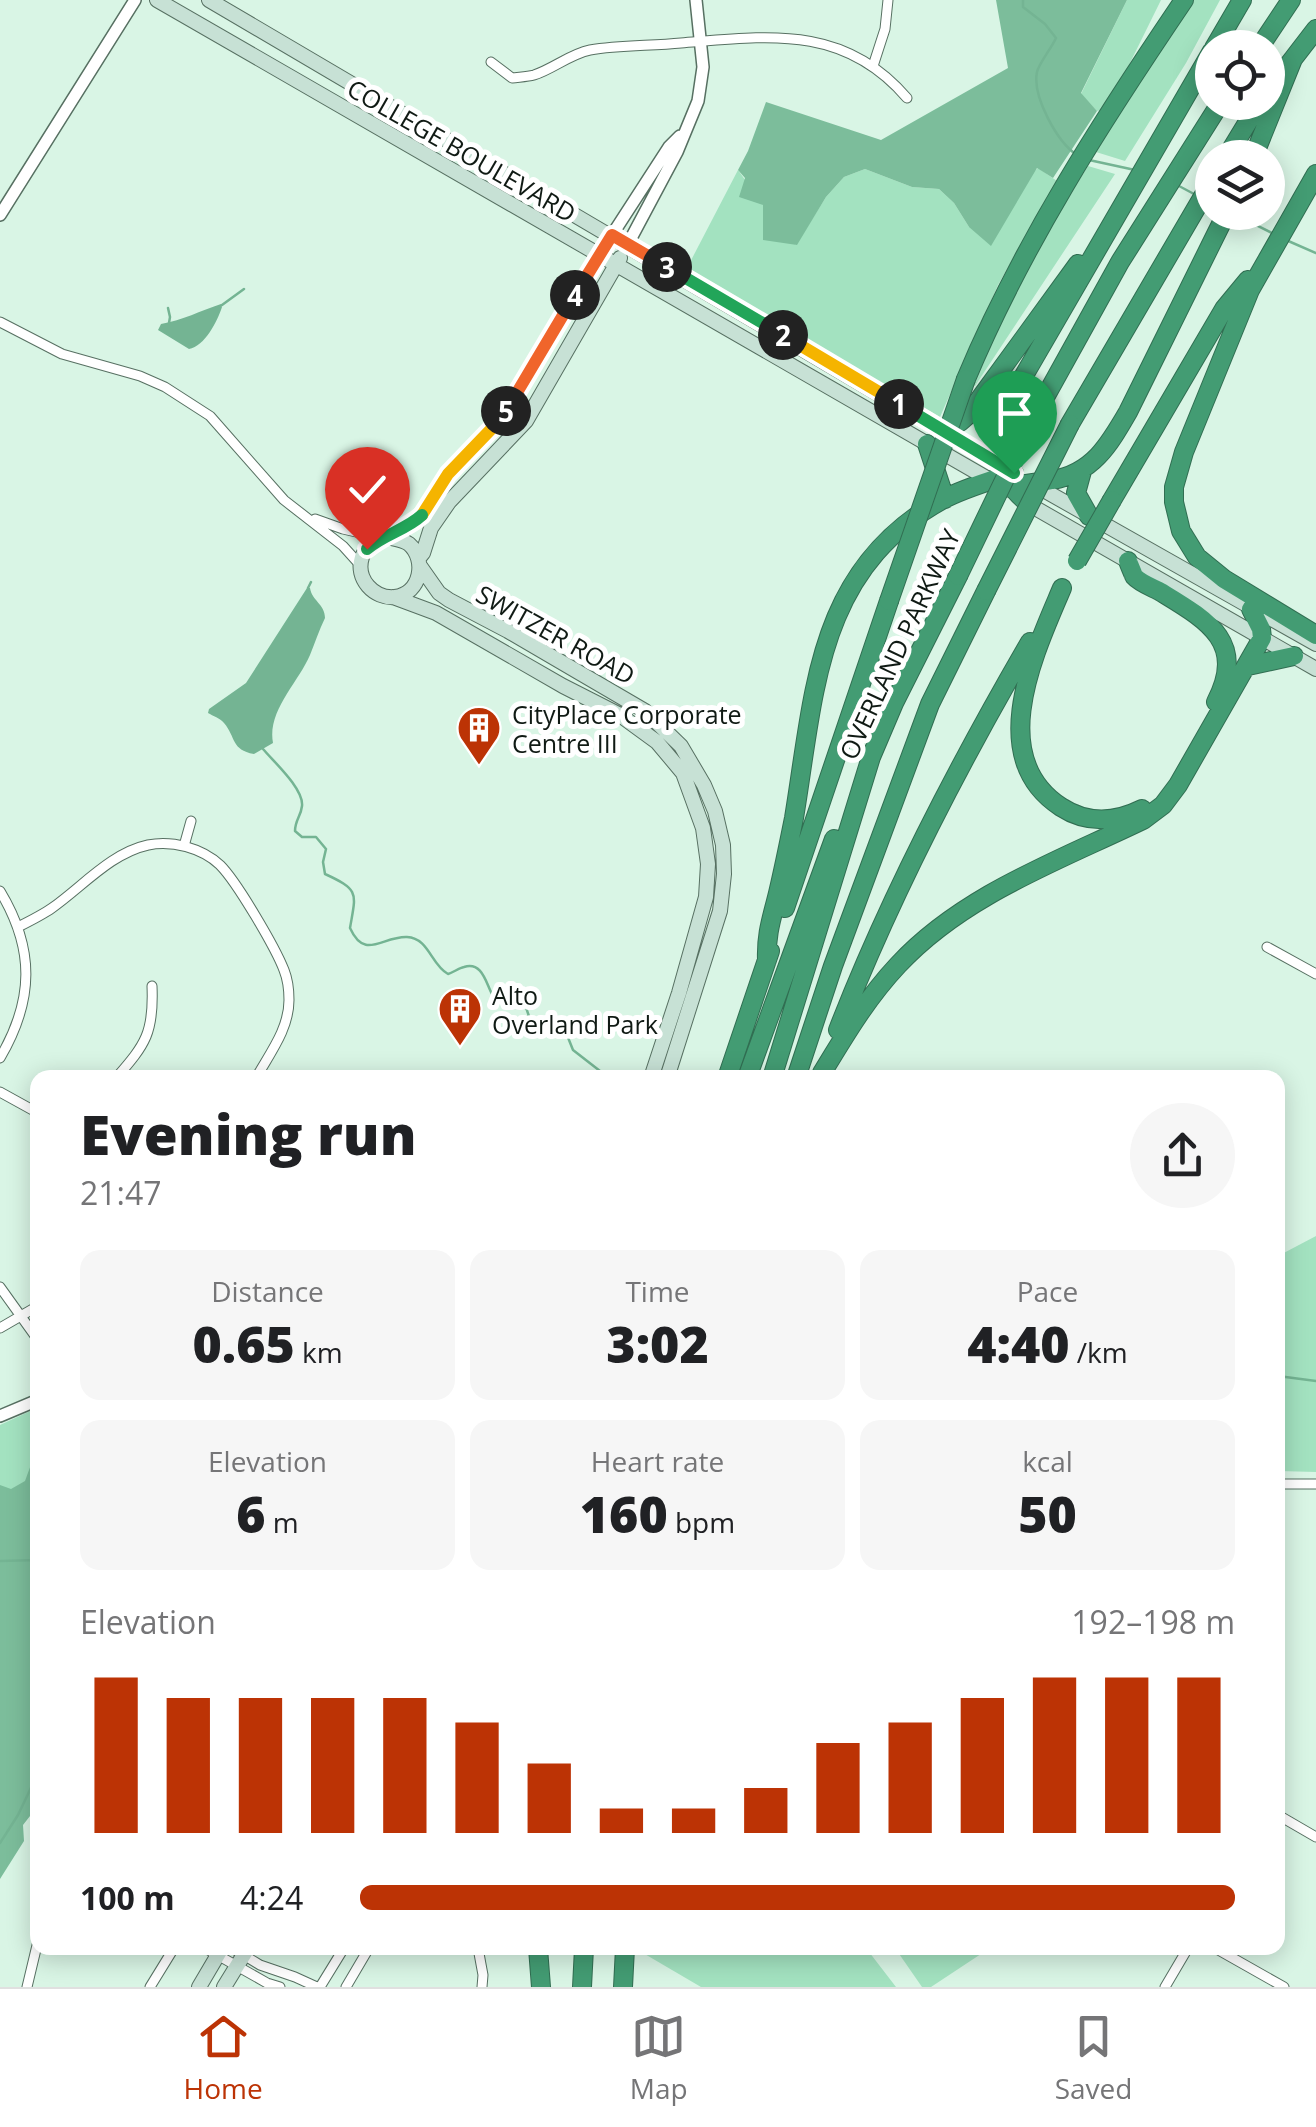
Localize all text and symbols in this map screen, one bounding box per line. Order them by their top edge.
map controls [1195,30,1285,230]
button: locate [1195,30,1285,120]
street label: COLLEGE BOULEVARD [341,71,583,229]
button: layers [1195,140,1285,230]
pin: 3 [642,242,692,292]
text: 3 [659,248,675,286]
pin: 4 [550,270,600,320]
text: 4 [567,276,583,314]
pin: 2 [758,310,808,360]
text: 2 [775,316,791,354]
pin [972,371,1057,474]
pin: 1 [874,379,924,429]
text: 1 [891,385,907,423]
pin: 5 [481,386,531,436]
icon: arrive [987,386,1042,441]
text: 5 [498,392,514,430]
pin [325,447,410,550]
icon: check [340,462,395,517]
street label: OVERLAND PARKWAY [831,523,967,765]
street label: SWITZER ROAD [471,576,641,692]
place label: CityPlace Corporate Centre III [512,697,742,760]
building icon: CityPlace Corporate Centre III [456,705,502,766]
place label: Alto Overland Park [492,978,658,1041]
building icon: Alto Overland Park [437,986,483,1047]
text: Evening run [80,1096,416,1171]
button: share [1130,1103,1235,1208]
text: 21:47 [80,1171,162,1214]
text: Distance [211,1272,324,1310]
text: Time [625,1272,690,1310]
text: Pace [1017,1272,1078,1310]
text: 0.65 [192,1310,295,1378]
text: 3:02 [606,1310,709,1378]
text: 4:40 [967,1310,1070,1378]
text: km [295,1333,343,1371]
text: /km [1070,1333,1128,1371]
text: Elevation [208,1442,327,1480]
text: Heart rate [591,1442,724,1480]
text: kcal [1022,1442,1073,1480]
text: 6 [236,1480,266,1548]
text: 160 [580,1480,668,1548]
text: 50 [1018,1480,1077,1548]
text: m [266,1503,299,1541]
text: bpm [668,1503,735,1541]
text: Elevation [80,1600,216,1643]
text: 192–198 m [1071,1600,1235,1643]
text: 100 m [80,1876,175,1919]
text: 4:24 [240,1876,303,1919]
tab: Home [184,2009,263,2107]
tab: Map [630,2009,688,2107]
tab: Saved [1055,2009,1132,2107]

